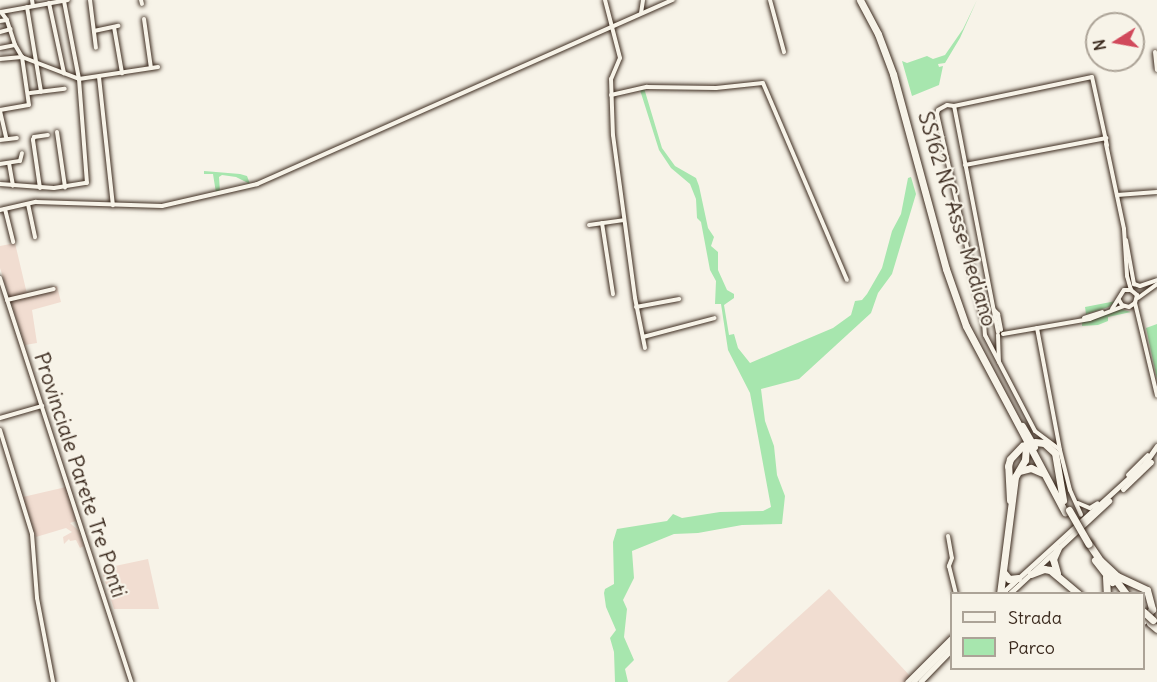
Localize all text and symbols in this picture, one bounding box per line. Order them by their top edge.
north arrow [1085,12,1145,72]
text: N [1088,38,1110,52]
street label: SS162 NC Asse Mediano [912,109,1002,329]
street label: Provinciale Parete Tre Ponti [28,349,132,601]
legend [950,592,1145,670]
text: Strada [1008,606,1062,629]
text: Parco [1008,636,1055,659]

